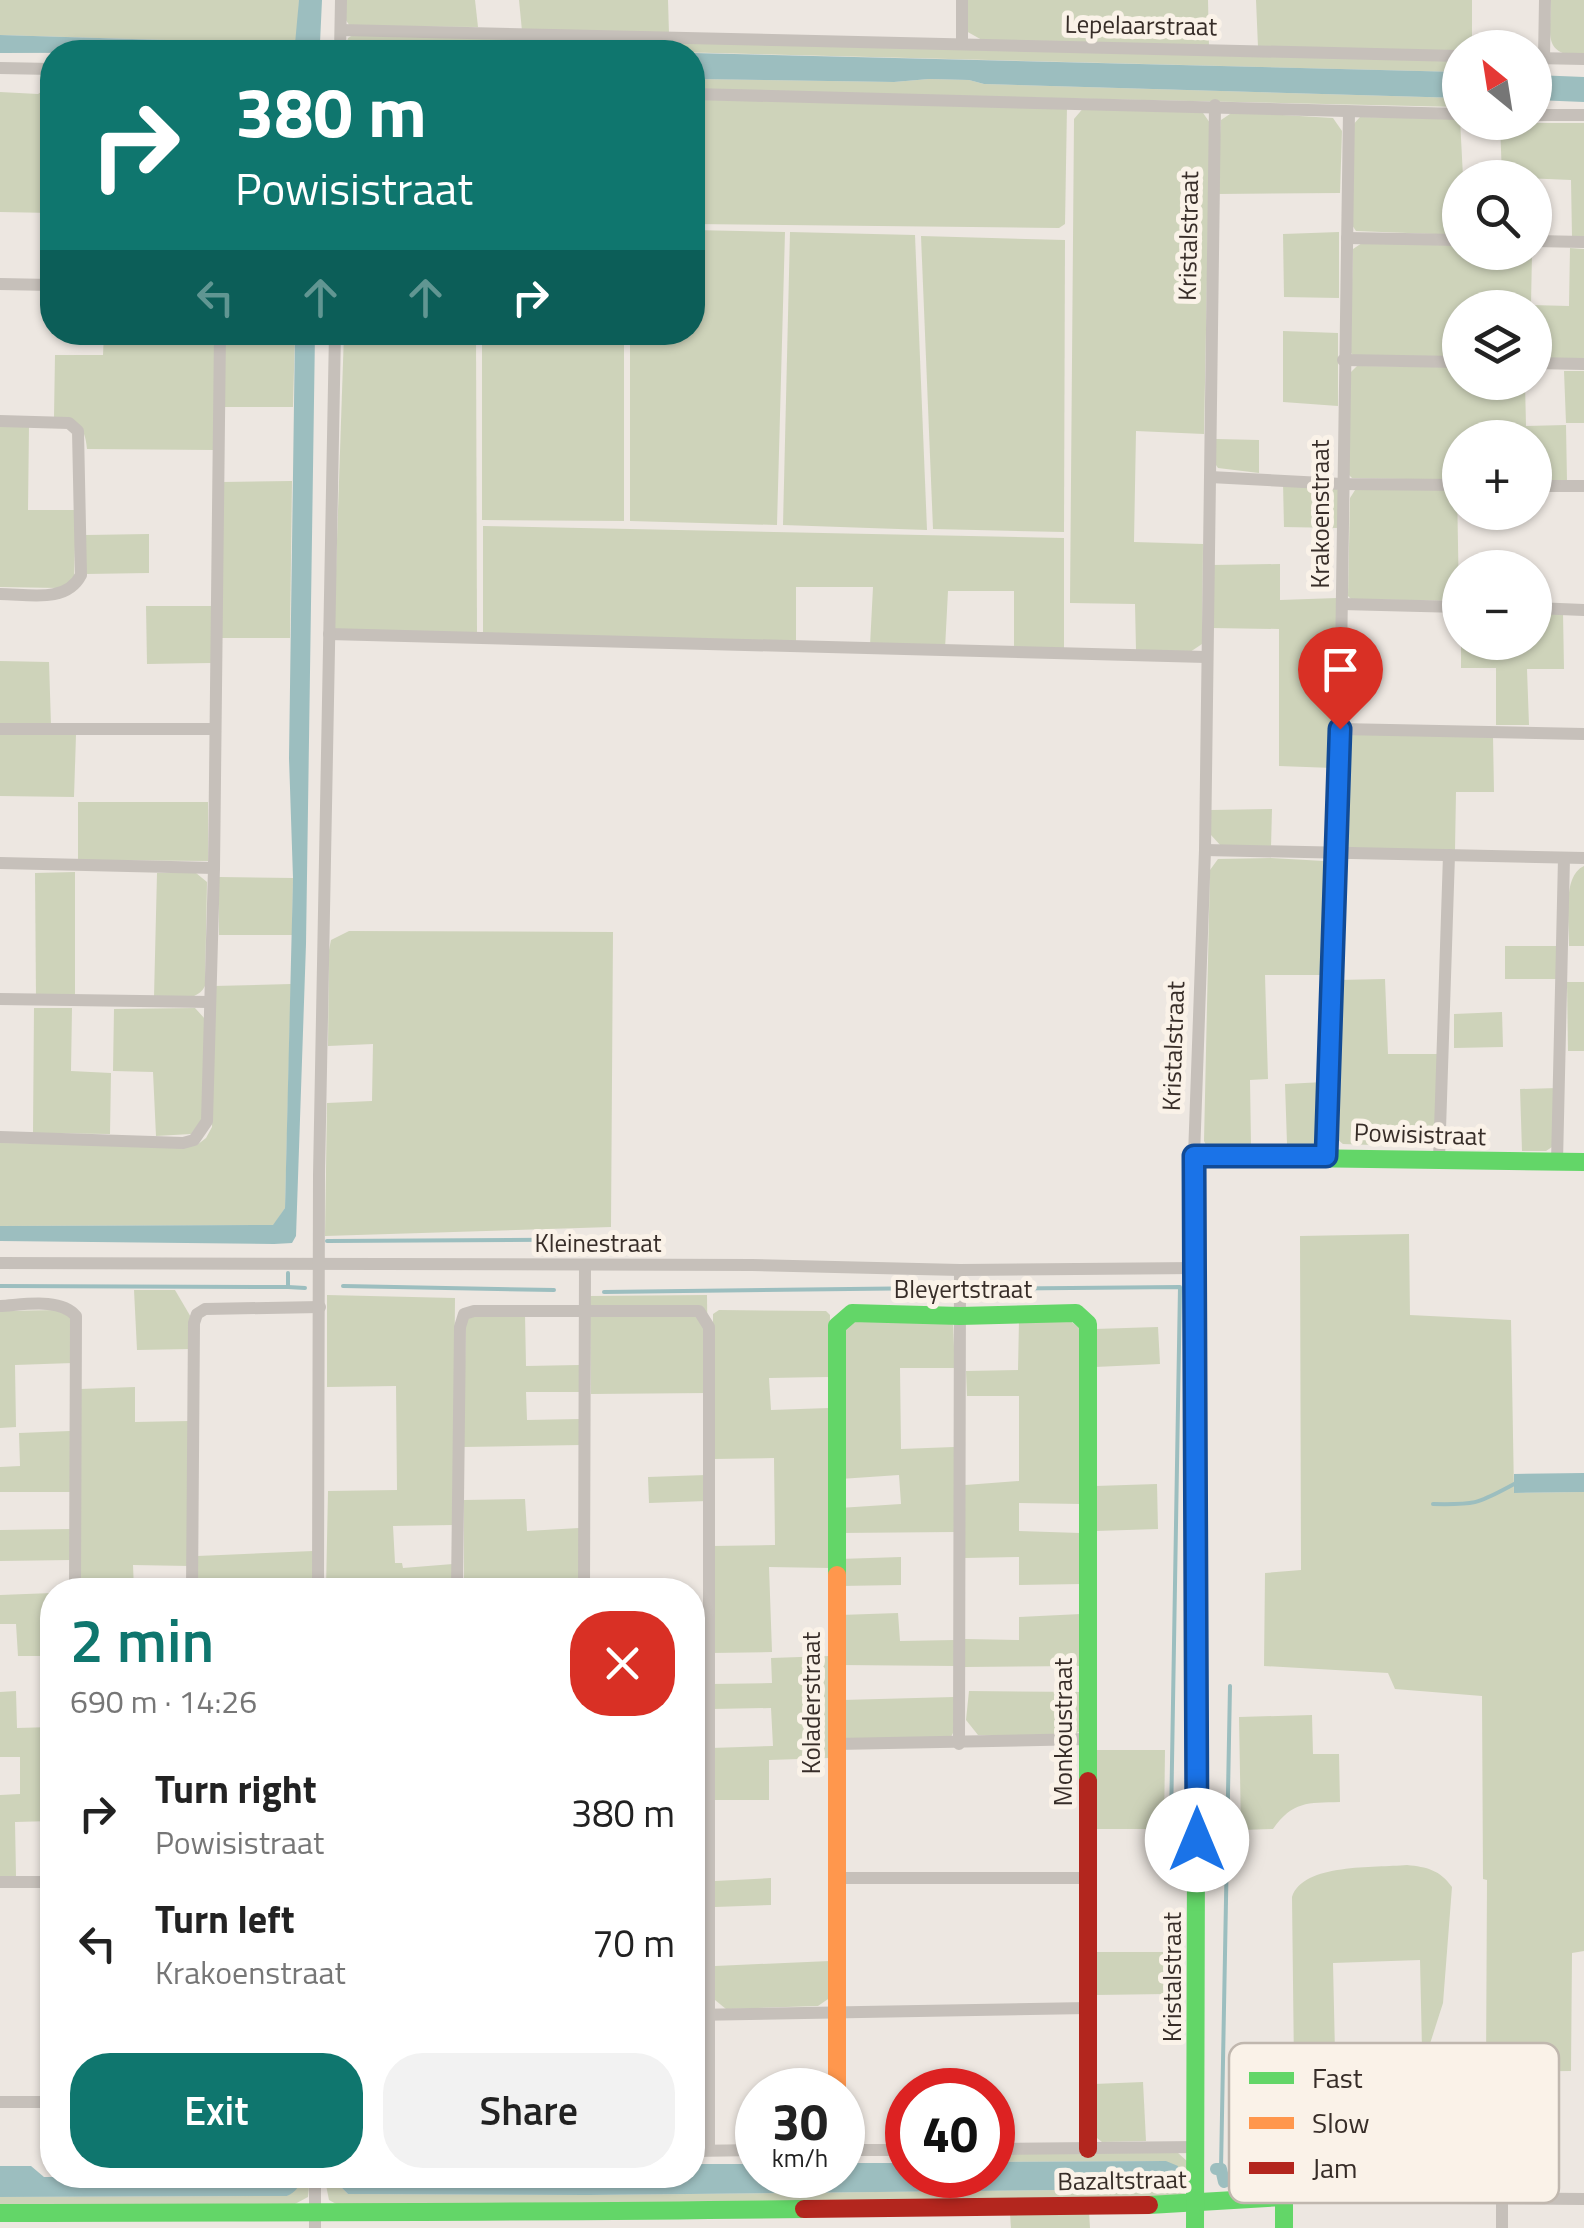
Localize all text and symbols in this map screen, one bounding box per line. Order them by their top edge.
street label: Lepelaarstraat [1064,5,1218,45]
north arrow [1442,30,1552,140]
map controls [1442,30,1552,660]
text: 380 m [235,58,427,164]
icon: right [70,80,200,210]
text: Powisistraat [235,154,473,222]
button: search [1442,160,1552,270]
street label: Kristalstraat [1168,171,1208,301]
icon: left [188,270,243,325]
icon: ahead [293,270,348,325]
icon: ahead [398,270,453,325]
icon: right [503,270,558,325]
button: layers [1442,290,1552,400]
button: + [1442,420,1552,530]
street label: Krakoenstraat [1301,439,1339,589]
button: − [1442,550,1552,660]
pin [1298,627,1383,730]
icon: arrive [1313,642,1368,697]
street label: Kristalstraat [1152,980,1194,1112]
street label: Powisistraat [1353,1113,1487,1155]
street label: Kleinestraat [534,1224,662,1262]
street label: Bleyertstraat [894,1270,1032,1308]
text: 2 min [70,1594,214,1685]
button: close [570,1611,675,1716]
street label: Koladerstraat [792,1631,830,1774]
street label: Monkoustraat [1044,1658,1082,1806]
text: 690 m · 14:26 [70,1677,257,1725]
text: Turn right [155,1760,317,1818]
text: 380 m [571,1784,675,1842]
icon: right [70,1786,125,1841]
position arrow [1145,1788,1249,1892]
text: Powisistraat [155,1818,324,1866]
text: Turn left [155,1890,295,1948]
street label: Kristalstraat [1153,1912,1191,2042]
text: 70 m [592,1914,675,1972]
icon: left [70,1916,125,1971]
text: Krakoenstraat [155,1948,346,1996]
legend [1229,2043,1559,2203]
button: Exit [70,2053,363,2168]
button: Share [383,2053,675,2168]
text: Fast [1312,2056,1363,2099]
speed limit sign: 40 [885,2068,1015,2198]
text: 30 [772,2083,828,2159]
text: Slow [1312,2101,1370,2144]
text: km/h [772,2139,828,2177]
text: Jam [1312,2146,1358,2189]
street label: Bazaltstraat [1057,2160,1187,2200]

